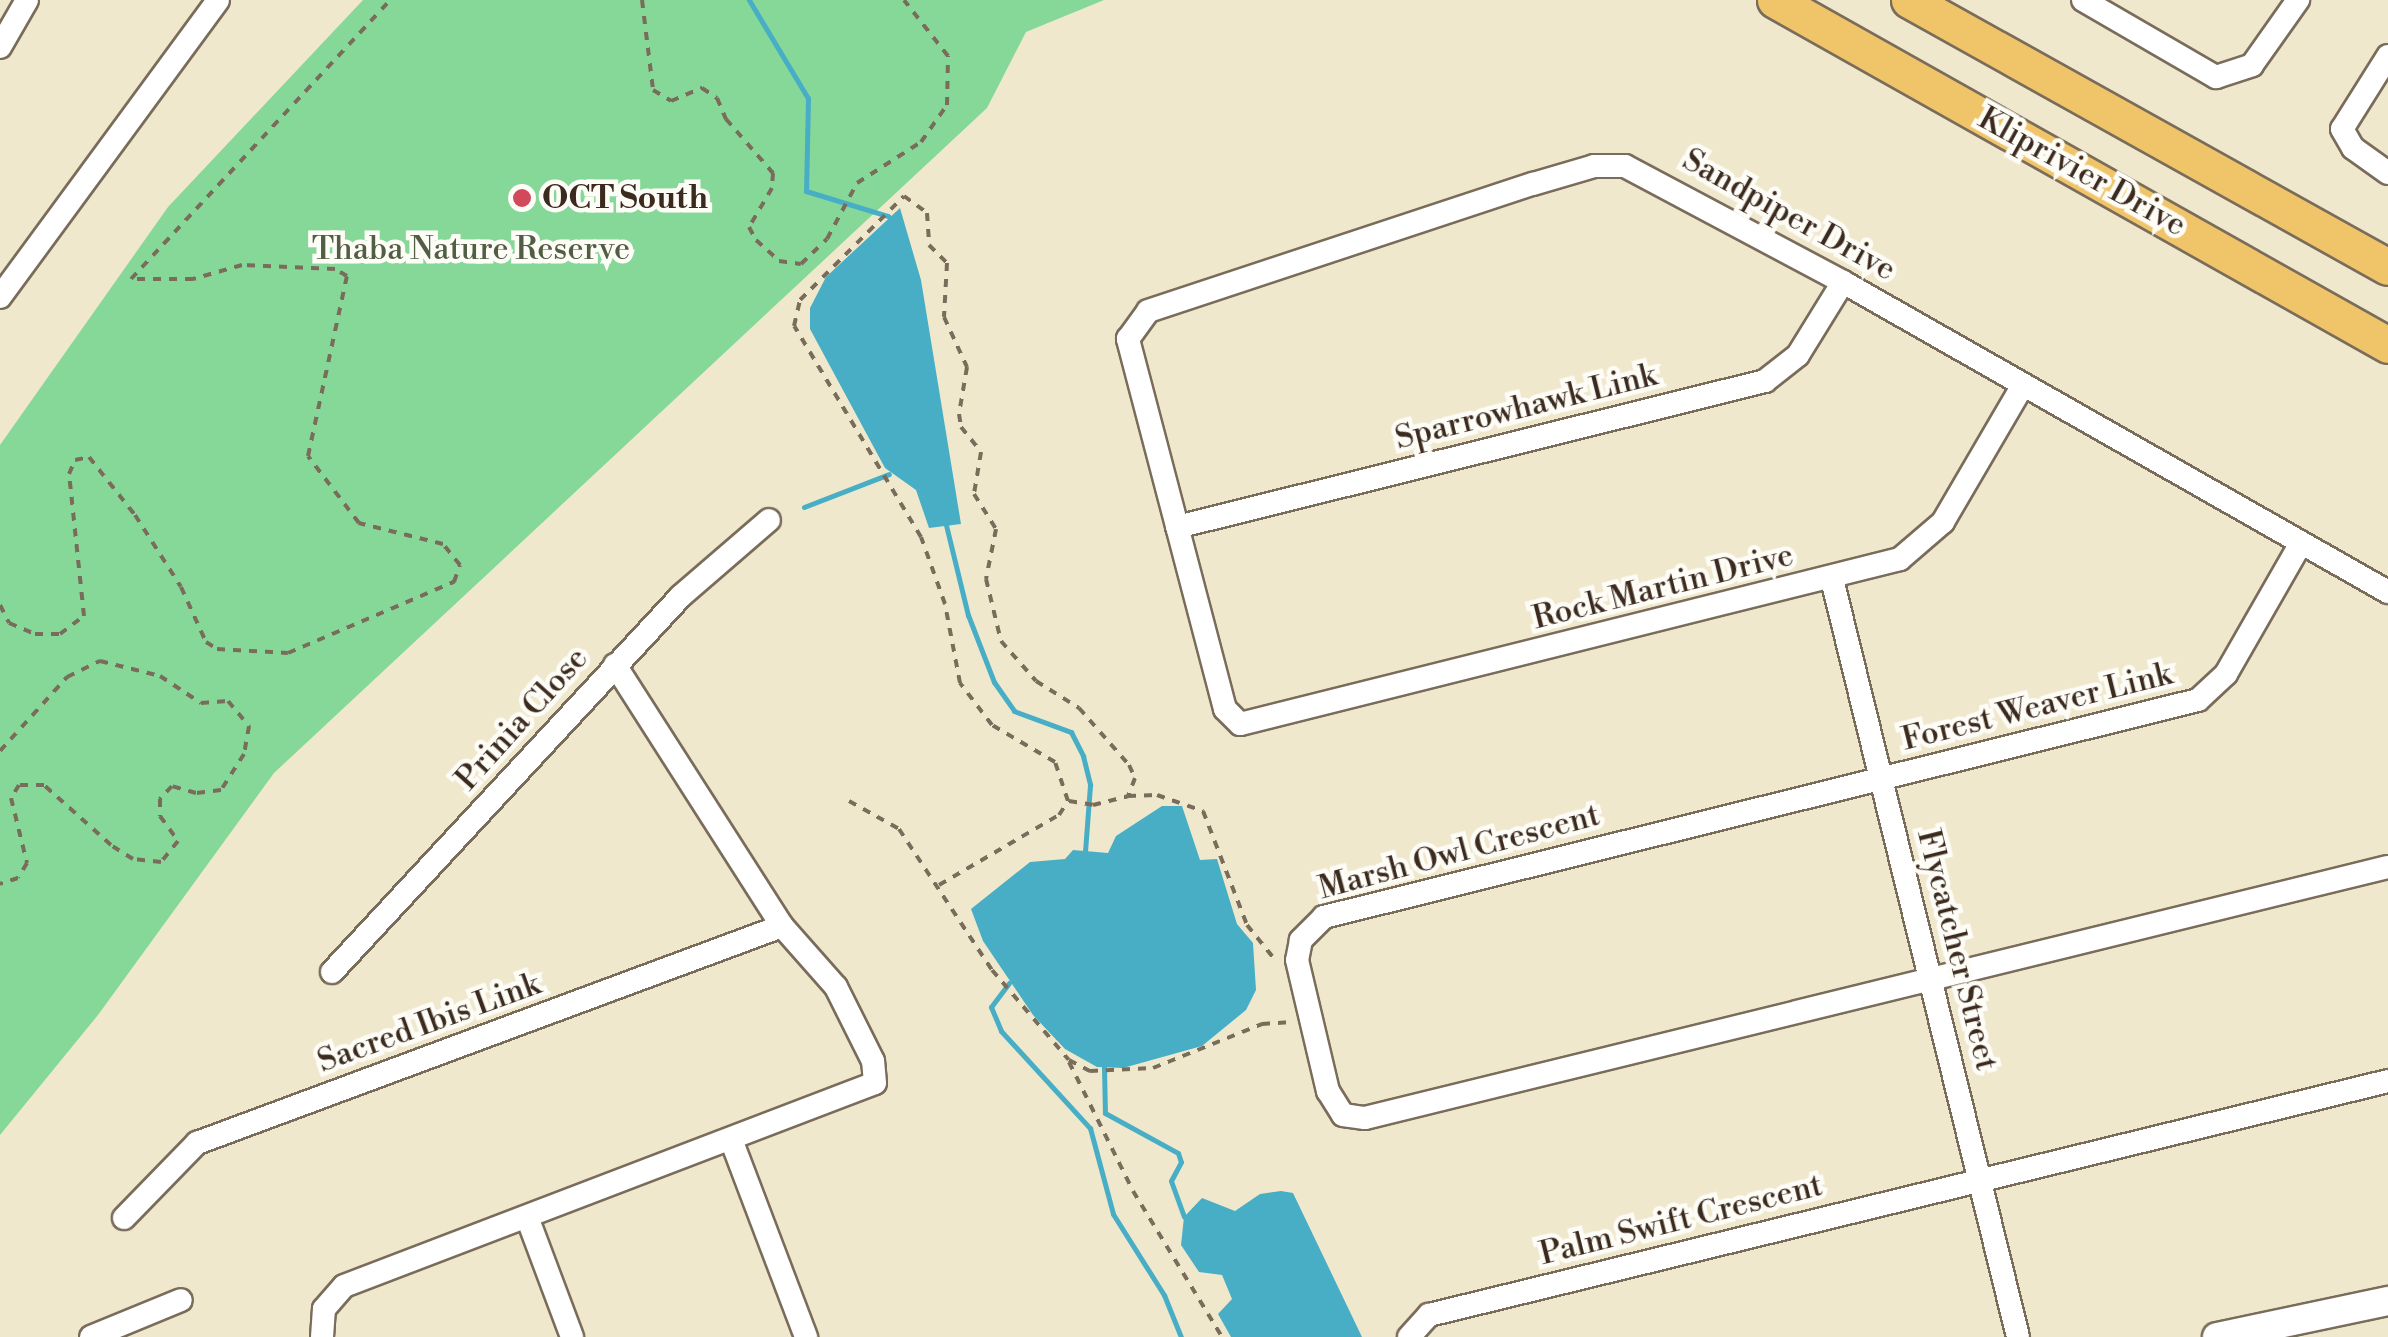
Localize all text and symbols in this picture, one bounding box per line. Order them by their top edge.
street label: Kliprivier Drive [1971,99,2193,245]
street label: Sandpiper Drive [1676,141,1902,289]
place label: OCT South [542,179,708,217]
marker: OCT South [511,187,533,209]
park label: Thaba Nature Reserve [312,230,630,268]
street label: Sparrowhawk Link [1391,356,1661,458]
street label: Rock Martin Drive [1529,536,1797,638]
street label: Prinia Close [448,640,596,798]
street label: Forest Weaver Link [1898,655,2176,759]
street label: Marsh Owl Crescent [1314,796,1604,908]
street label: Flycatcher Street [1908,825,2006,1075]
street label: Sacred Ibis Link [312,965,546,1081]
street label: Palm Swift Crescent [1536,1166,1826,1274]

